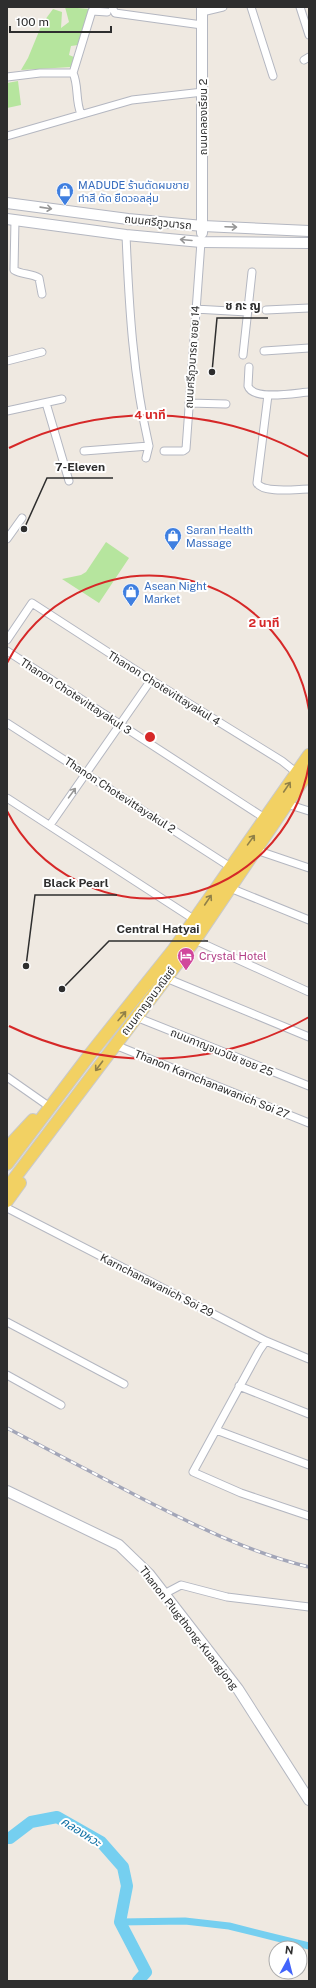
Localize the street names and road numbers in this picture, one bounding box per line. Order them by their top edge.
street label: ถนนคลองเรียน 2 [197,78,209,155]
street label: ถนนศรีภูวนารถ [124,212,192,232]
street label: ถนนศรีภูวนารถ ซอย 14 [182,305,203,409]
street label: Thanon Chotevittayakul 4 [106,648,222,728]
street label: Thanon Chotevittayakul 3 [18,656,134,736]
street label: Thanon Chotevittayakul 2 [62,755,178,836]
street label: ถนนกาญจนวณิชย์ [119,965,177,1037]
street label: ถนนกาญจนวนิช ซอย 25 [169,1026,275,1078]
street label: Thanon Karnchanawanich Soi 27 [133,1047,292,1121]
street label: Karnchanawanich Soi 29 [98,1251,216,1319]
street label: Thanon Plugthong-Kuangjong [137,1564,241,1692]

